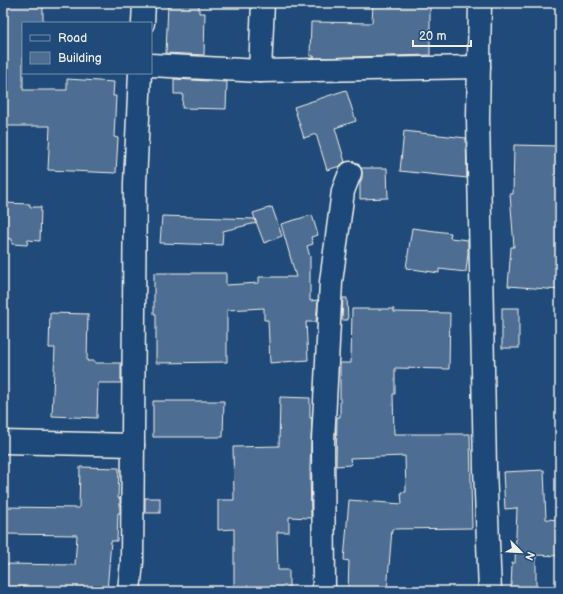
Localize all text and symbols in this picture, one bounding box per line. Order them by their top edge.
legend [22,22,152,74]
scale bar [413,22,471,48]
text: 20 m [419,29,446,44]
text: Road [58,31,87,46]
text: Building [58,51,102,66]
north arrow [501,532,541,572]
text: N [522,549,537,562]

